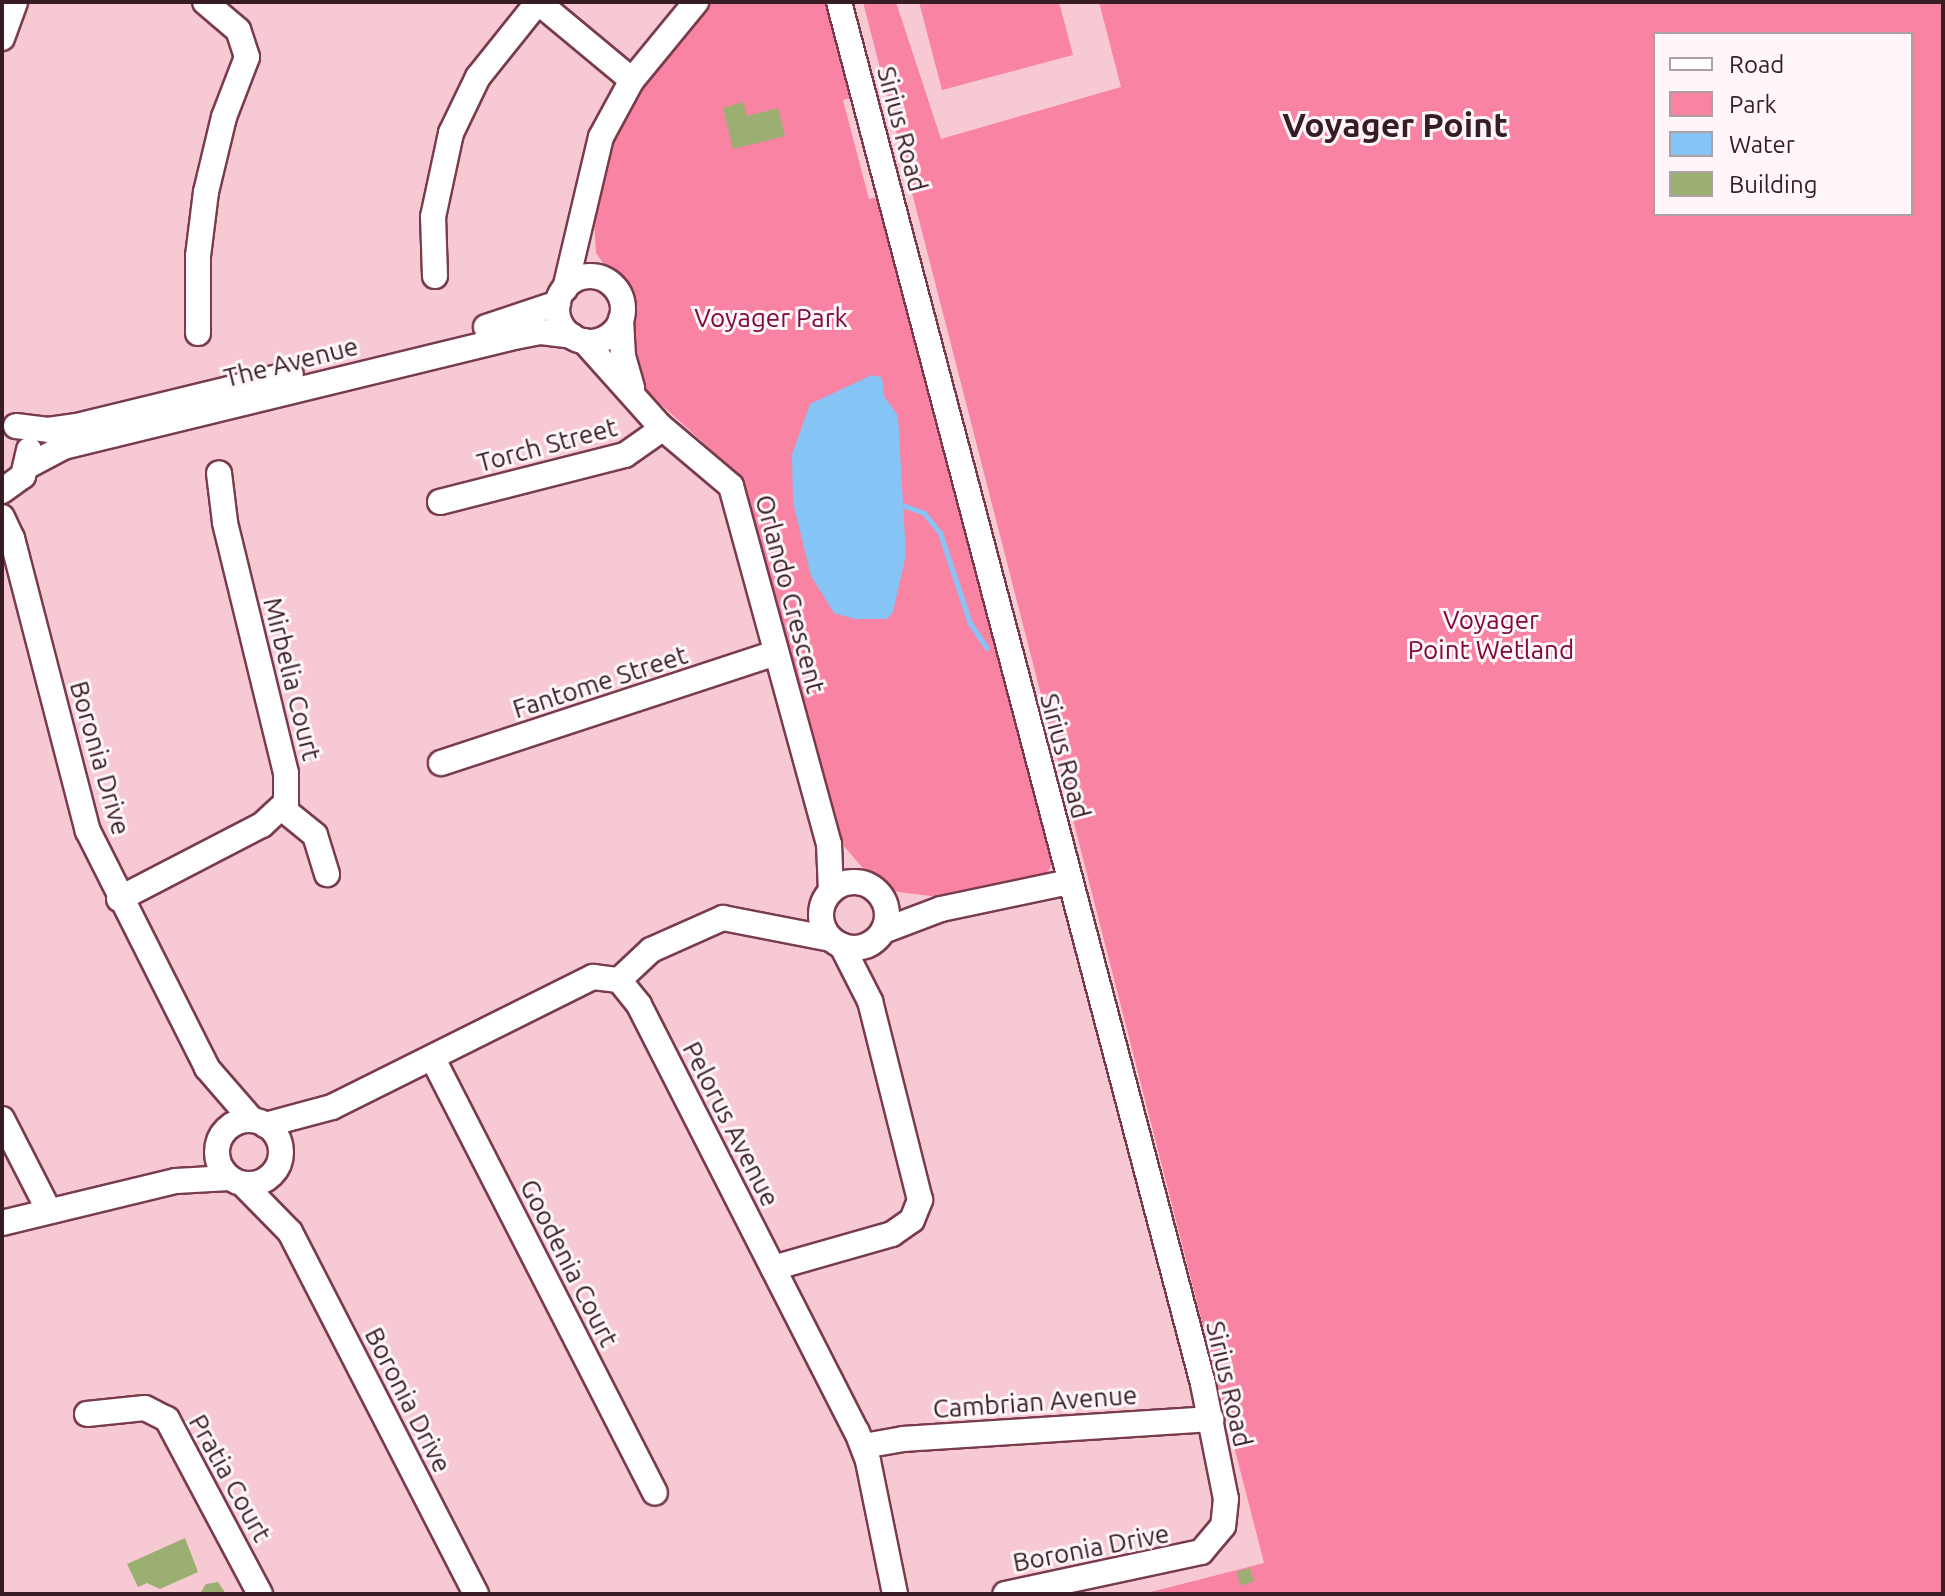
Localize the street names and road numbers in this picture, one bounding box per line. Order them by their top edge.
street label: Sirius Road [870,63,934,195]
street label: The Avenue [221,330,361,394]
street label: Torch Street [474,411,620,479]
street label: Orlando Crescent [748,491,832,697]
street label: Mirbelia Court [257,594,327,764]
street label: Fantome Street [509,639,691,725]
street label: Boronia Drive [63,677,137,839]
street label: Sirius Road [1033,690,1097,822]
street label: Pelorus Avenue [676,1036,786,1212]
street label: Goodenia Court [513,1174,625,1352]
street label: Sirius Road [1199,1318,1259,1450]
street label: Boronia Drive [358,1322,458,1478]
street label: Cambrian Avenue [932,1379,1138,1425]
street label: Pratia Court [182,1409,278,1547]
street label: Boronia Drive [1010,1518,1172,1578]

